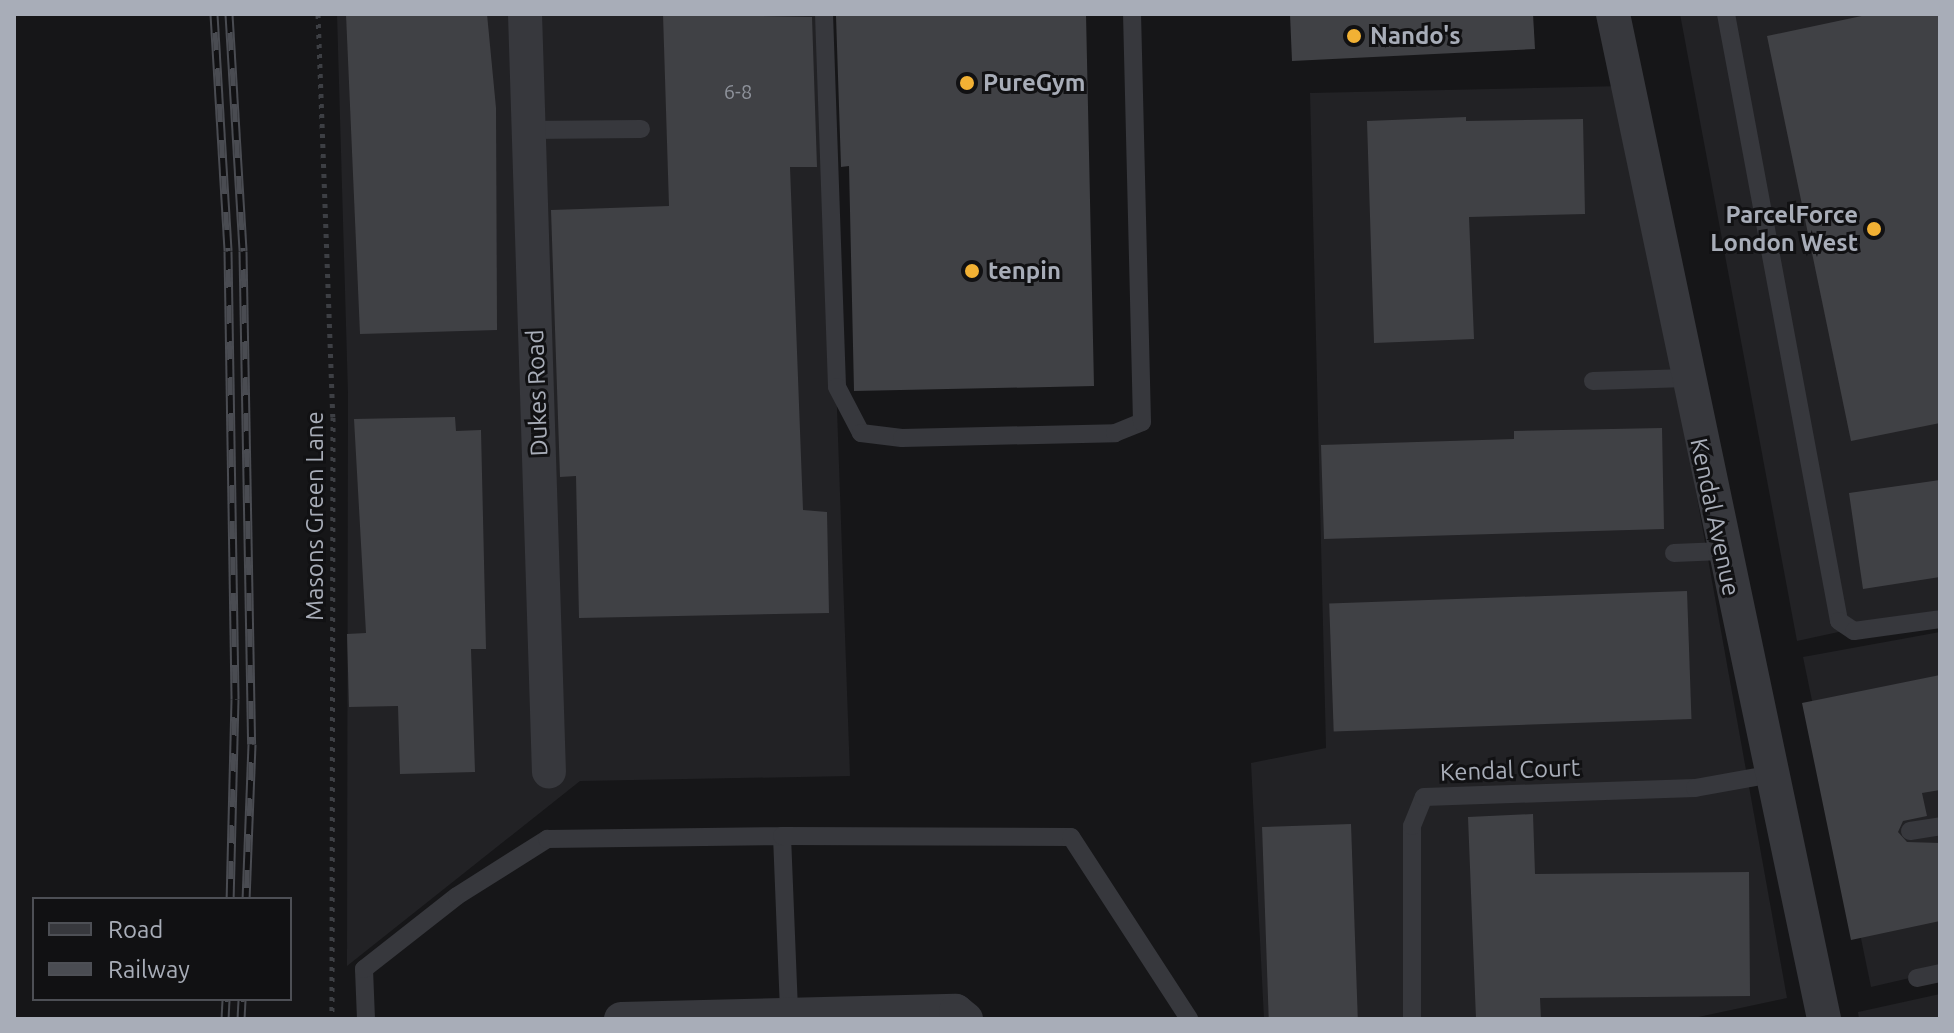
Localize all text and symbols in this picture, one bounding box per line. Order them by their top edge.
place label: Nando's [1370,22,1461,50]
marker: Nando's [1345,27,1363,45]
place label: PureGym [983,69,1086,97]
marker: PureGym [958,74,976,92]
house number: 6-8 [724,79,752,103]
place label: ParcelForce London West [1710,201,1858,257]
marker: ParcelForce London West [1865,220,1883,238]
place label: tenpin [988,257,1061,285]
marker: tenpin [963,262,981,280]
street label: Dukes Road [520,329,554,457]
street label: Masons Green Lane [301,411,329,621]
street label: Kendal Avenue [1684,436,1746,598]
street label: Kendal Court [1439,753,1581,787]
legend [32,897,292,1001]
text: Road [108,916,163,943]
text: Railway [108,956,190,983]

